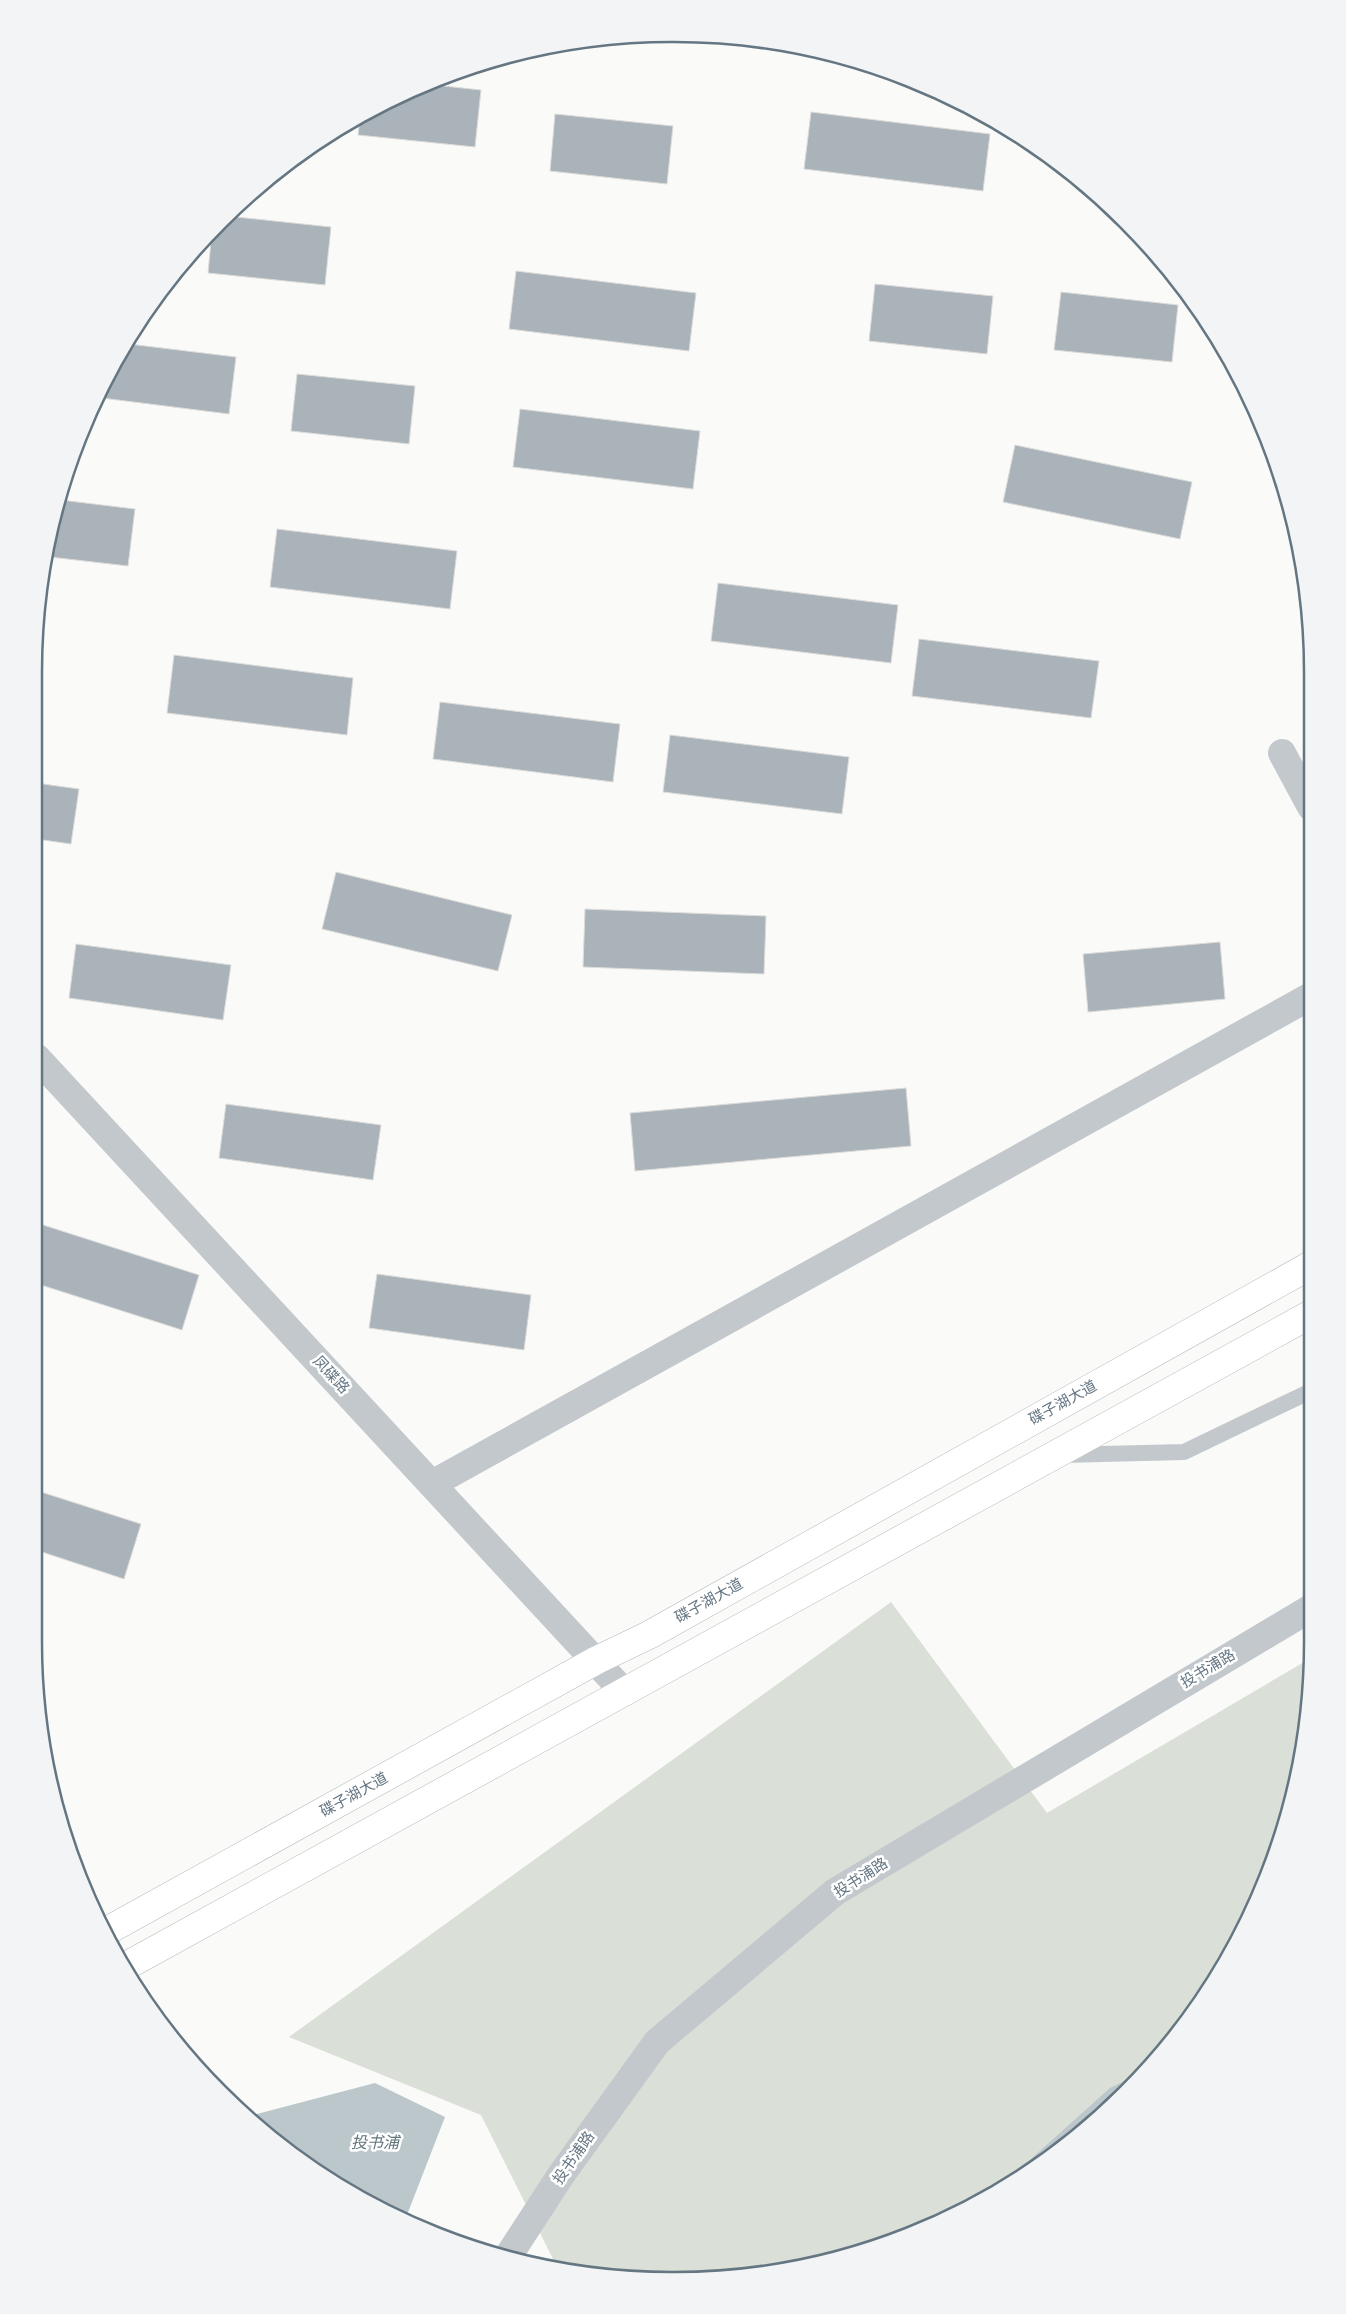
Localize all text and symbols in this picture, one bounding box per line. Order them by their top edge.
street label: 凤碟路 [310,1353,353,1397]
street label: 碟子湖大道 [1026,1377,1099,1428]
street label: 碟子湖大道 [672,1575,745,1626]
street label: 投书浦路 [1177,1645,1238,1691]
street label: 碟子湖大道 [317,1769,390,1820]
street label: 投书浦路 [831,1854,890,1900]
street label: 投书浦路 [549,2128,597,2187]
water label: 投书浦 [351,2134,402,2151]

